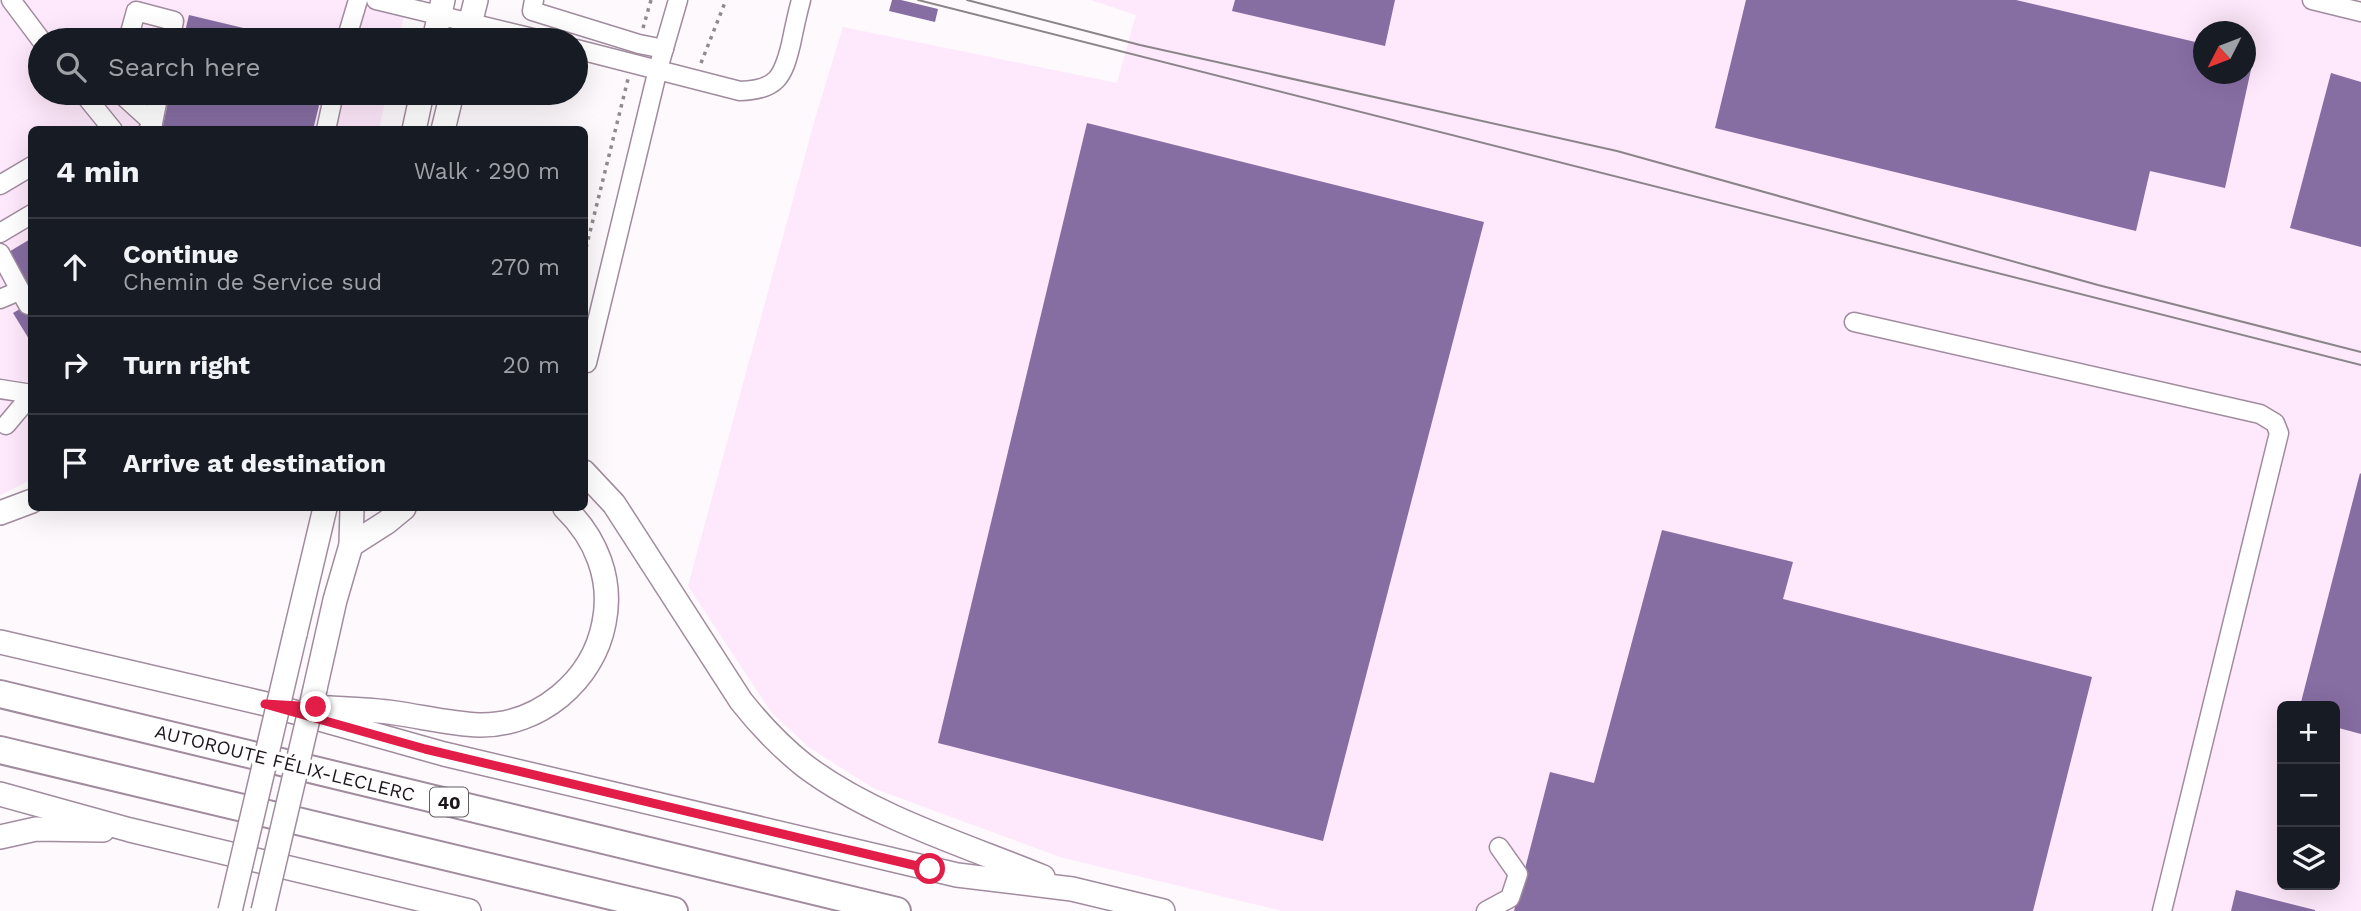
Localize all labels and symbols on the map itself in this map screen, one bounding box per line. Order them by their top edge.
north arrow [2193,21,2256,84]
route end [300,691,331,722]
street label: AUTOROUTE FÉLIX-LECLERC [153,720,417,806]
road number: 40 [430,788,468,816]
route start [914,853,945,884]

